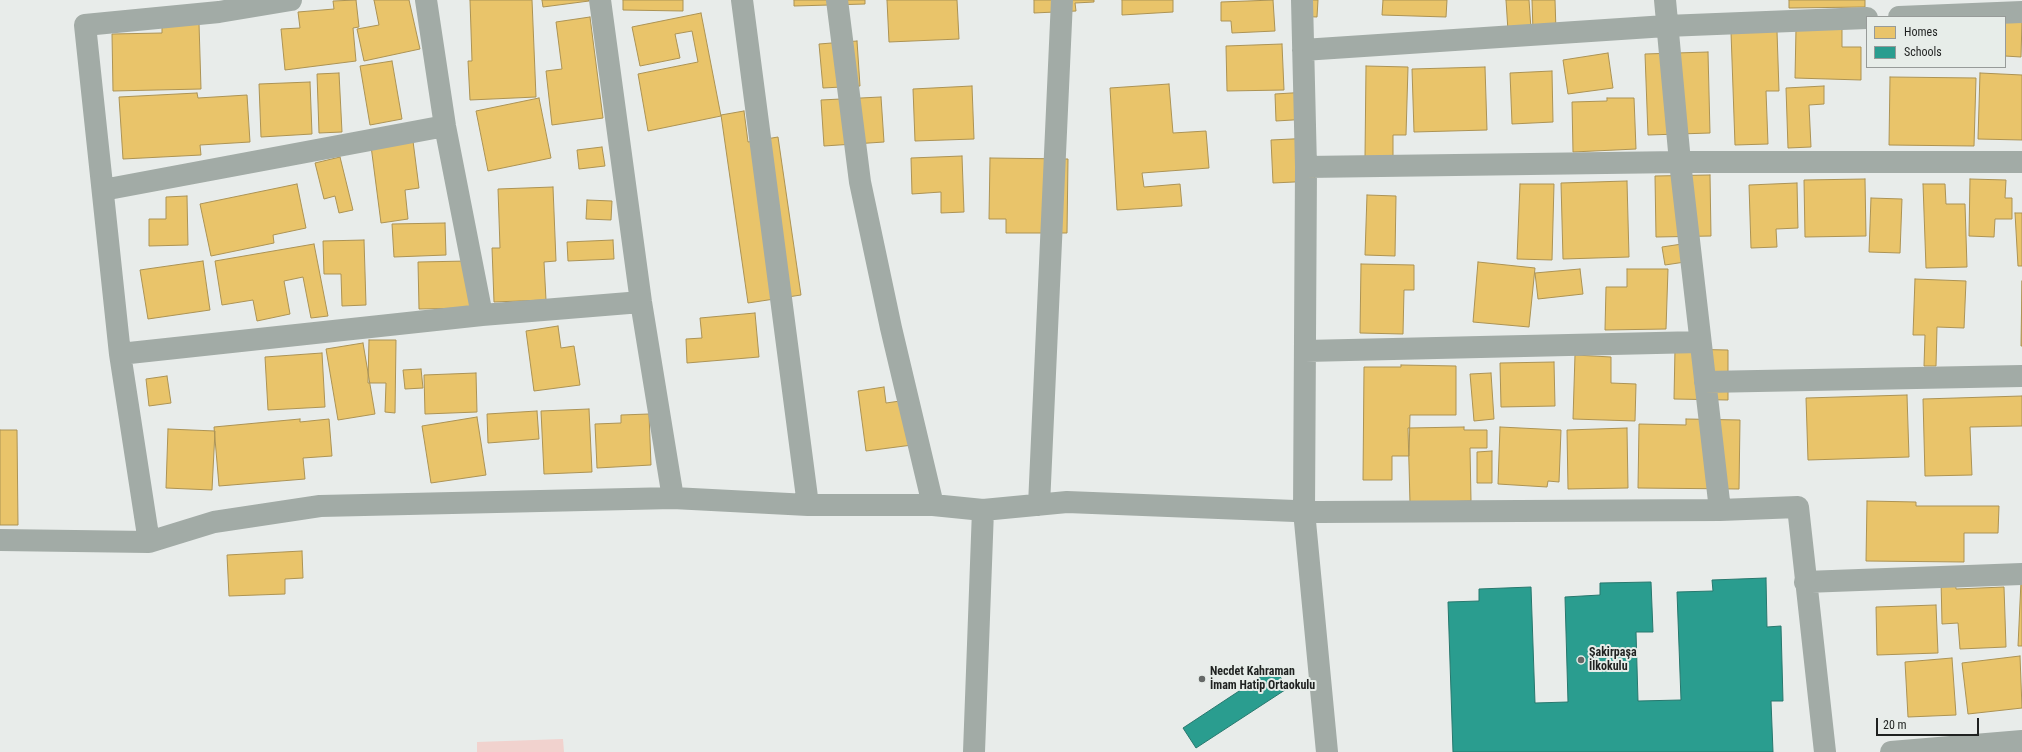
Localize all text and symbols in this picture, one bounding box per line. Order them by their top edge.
legend [1866,16,2006,68]
text: Homes [1904,25,1938,39]
text: Schools [1904,45,1942,59]
place label: Şakirpaşa İlkokulu [1589,646,1637,674]
marker: Şakirpaşa İlkokulu [1576,655,1586,665]
place label: Necdet Kahraman İmam Hatip Ortaokulu [1210,665,1315,693]
marker: Necdet Kahraman İmam Hatip Ortaokulu [1197,674,1207,684]
scale bar [1878,710,1981,736]
text: 20 m [1883,718,1907,732]

